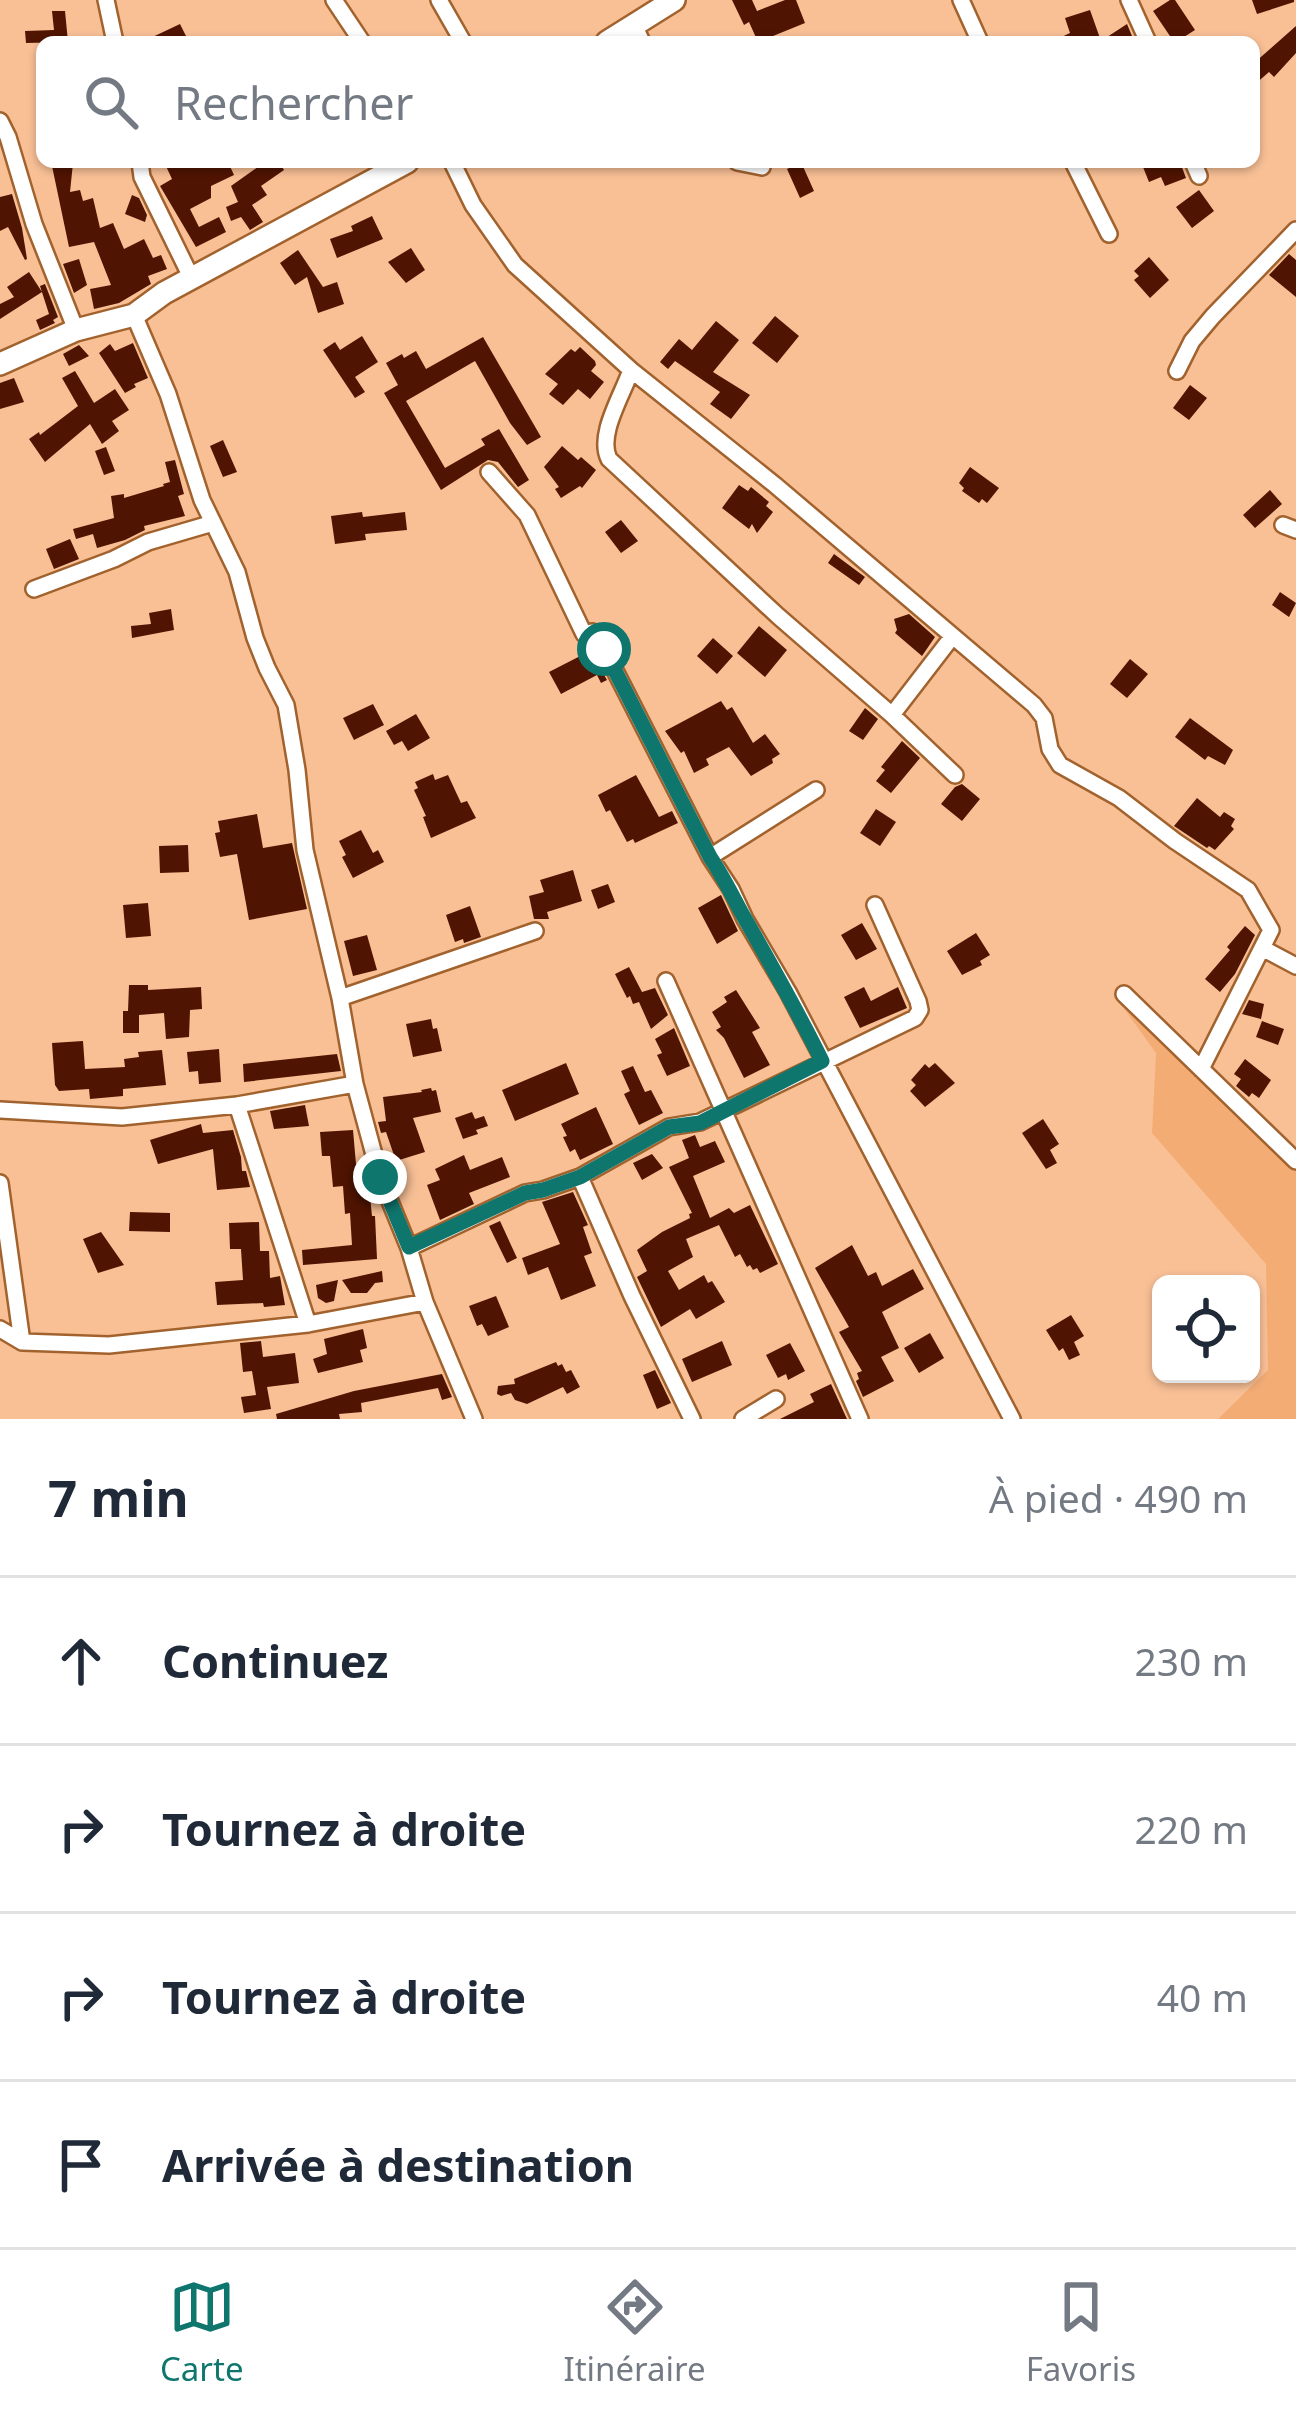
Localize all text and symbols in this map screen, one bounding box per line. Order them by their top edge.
search box [36,36,1260,168]
icon: search [78,69,144,135]
text: Rechercher [174,72,413,133]
route start [577,622,631,676]
route end [353,1150,407,1204]
map controls [1152,1275,1260,1383]
button: locate [1152,1275,1260,1383]
text: 7 min [48,1462,189,1532]
text: À pied · 490 m [989,1471,1248,1524]
icon: ahead [48,1628,114,1694]
text: Continuez [162,1630,388,1691]
text: 230 m [1134,1634,1248,1687]
icon: right [48,1796,114,1862]
text: Tournez à droite [162,1798,526,1859]
text: 220 m [1134,1802,1248,1855]
icon: right [48,1964,114,2030]
text: Tournez à droite [162,1966,526,2027]
text: 40 m [1157,1970,1248,2023]
icon: arrive [48,2132,114,2198]
text: Arrivée à destination [162,2134,634,2195]
tab: Carte [160,2274,244,2391]
tab: Itinéraire [563,2274,706,2391]
tab: Favoris [1026,2274,1136,2391]

